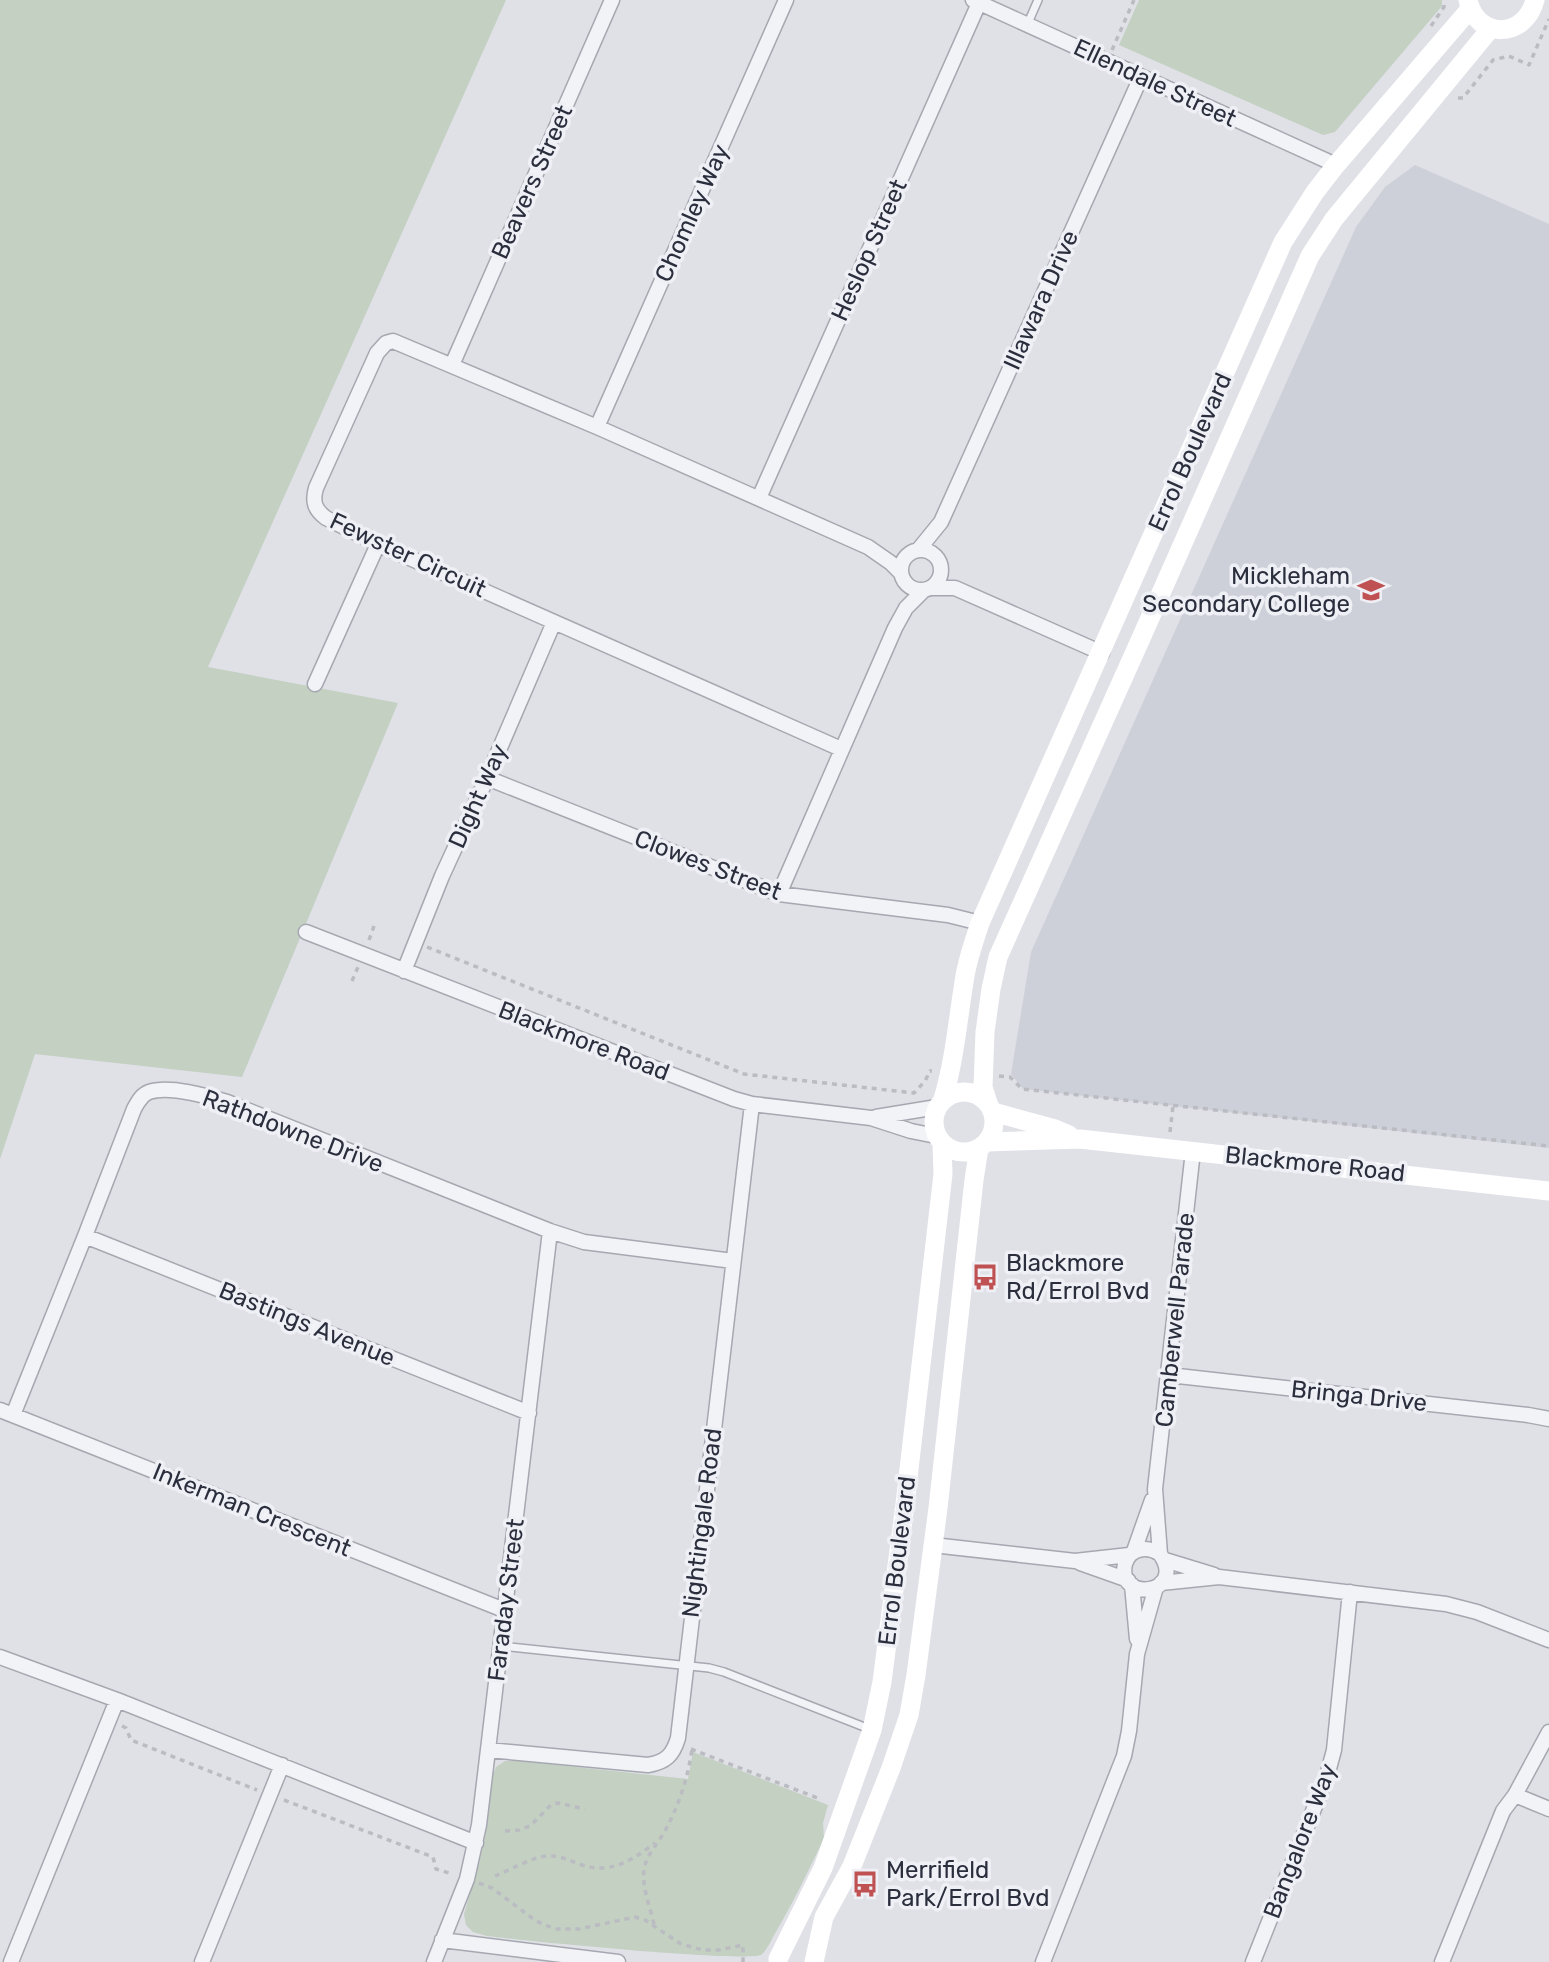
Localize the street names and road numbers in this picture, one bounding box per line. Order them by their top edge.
street label: Ellendale Street [1069,33,1241,133]
street label: Beavers Street [486,101,578,263]
street label: Chomley Way [649,140,735,286]
street label: Heslop Street [825,175,913,325]
street label: Illawara Drive [998,226,1084,374]
street label: Errol Boulevard [1143,368,1237,536]
street label: Fewster Circuit [326,507,490,603]
street label: Dight Way [443,740,513,852]
street label: Clowes Street [631,824,785,906]
street label: Blackmore Road [495,996,673,1086]
street label: Rathdowne Drive [199,1084,387,1178]
street label: Blackmore Road [1224,1141,1406,1187]
street label: Camberwell Parade [1150,1211,1200,1429]
street label: Bastings Avenue [215,1276,399,1372]
street label: Bringa Drive [1290,1375,1428,1417]
street label: Nightingale Road [676,1427,728,1619]
street label: Inkerman Crescent [149,1457,355,1563]
street label: Errol Boulevard [873,1475,921,1647]
street label: Faraday Street [482,1517,530,1683]
street label: Bangalore Way [1258,1760,1342,1922]

